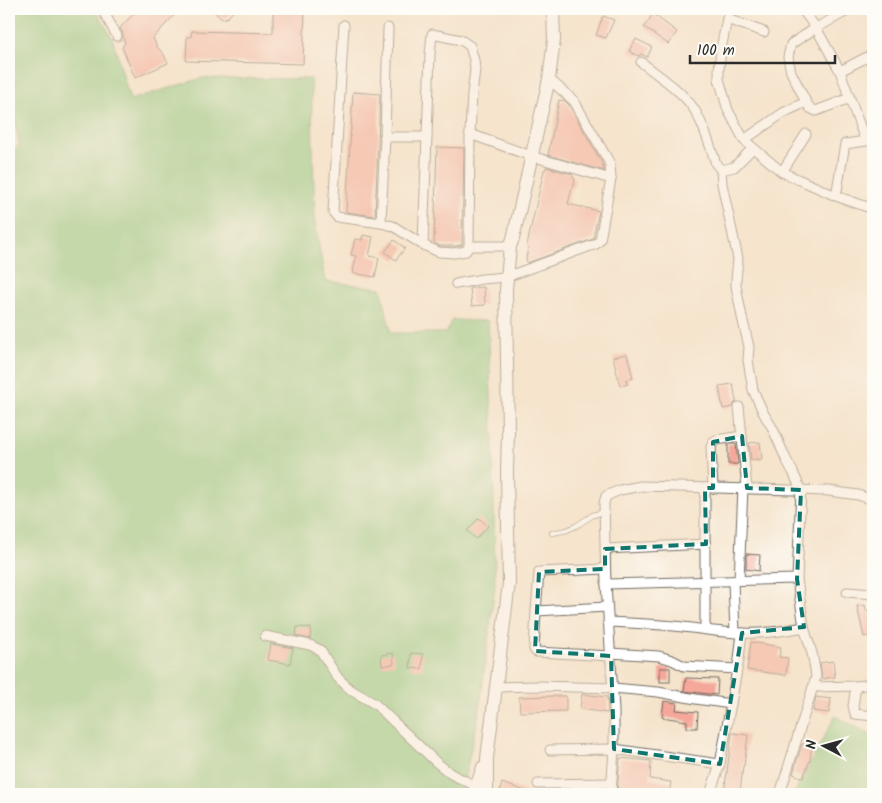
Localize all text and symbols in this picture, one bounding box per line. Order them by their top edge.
scale bar [690,32,834,64]
text: 100 m [697,39,735,63]
north arrow [800,720,850,770]
text: N [801,739,823,750]

